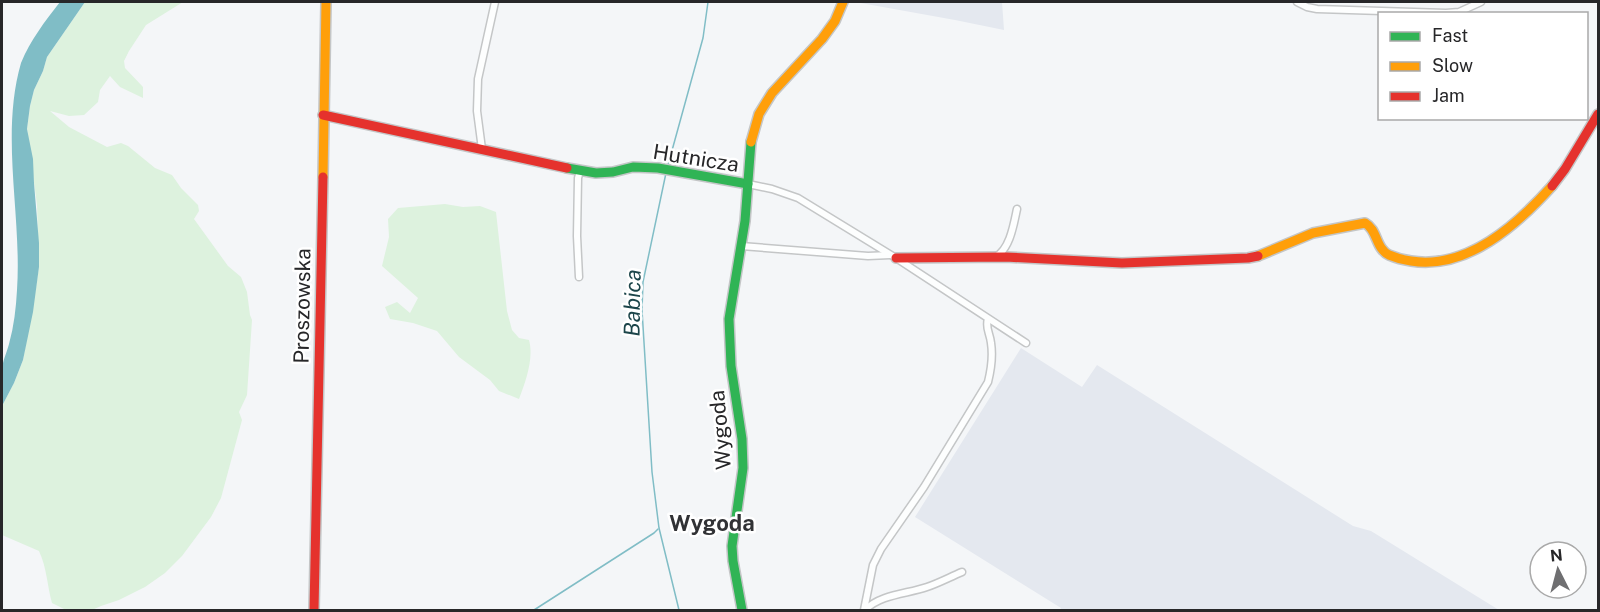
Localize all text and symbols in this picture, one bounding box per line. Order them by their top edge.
legend [1378,12,1588,120]
text: Fast [1432,25,1468,46]
text: Slow [1432,55,1473,76]
text: Jam [1432,85,1465,106]
street label: Hutnicza [651,139,741,177]
street label: Proszowska [288,248,316,364]
water label: Babica [618,269,646,337]
street label: Wygoda [704,389,736,471]
district label: Wygoda [669,510,755,536]
north arrow [1528,540,1588,600]
text: N [1549,545,1564,566]

